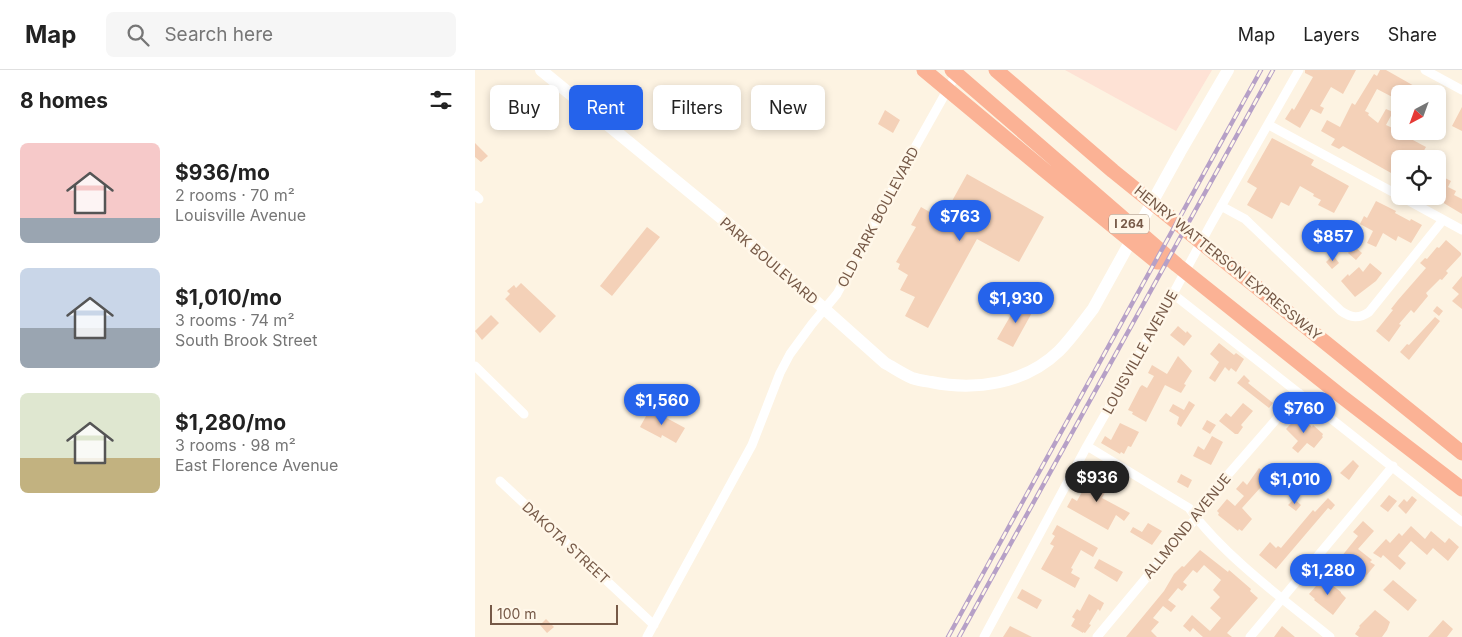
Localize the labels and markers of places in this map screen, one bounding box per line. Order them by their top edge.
pin: $763 [930,200,990,242]
pin: $857 [1303,220,1363,262]
pin: $1,930 [975,282,1057,324]
pin: $1,560 [621,384,703,426]
pin: $760 [1274,392,1334,434]
pin: $936 [1067,460,1127,503]
pin: $1,010 [1254,462,1336,505]
pin: $1,280 [1287,554,1369,596]

